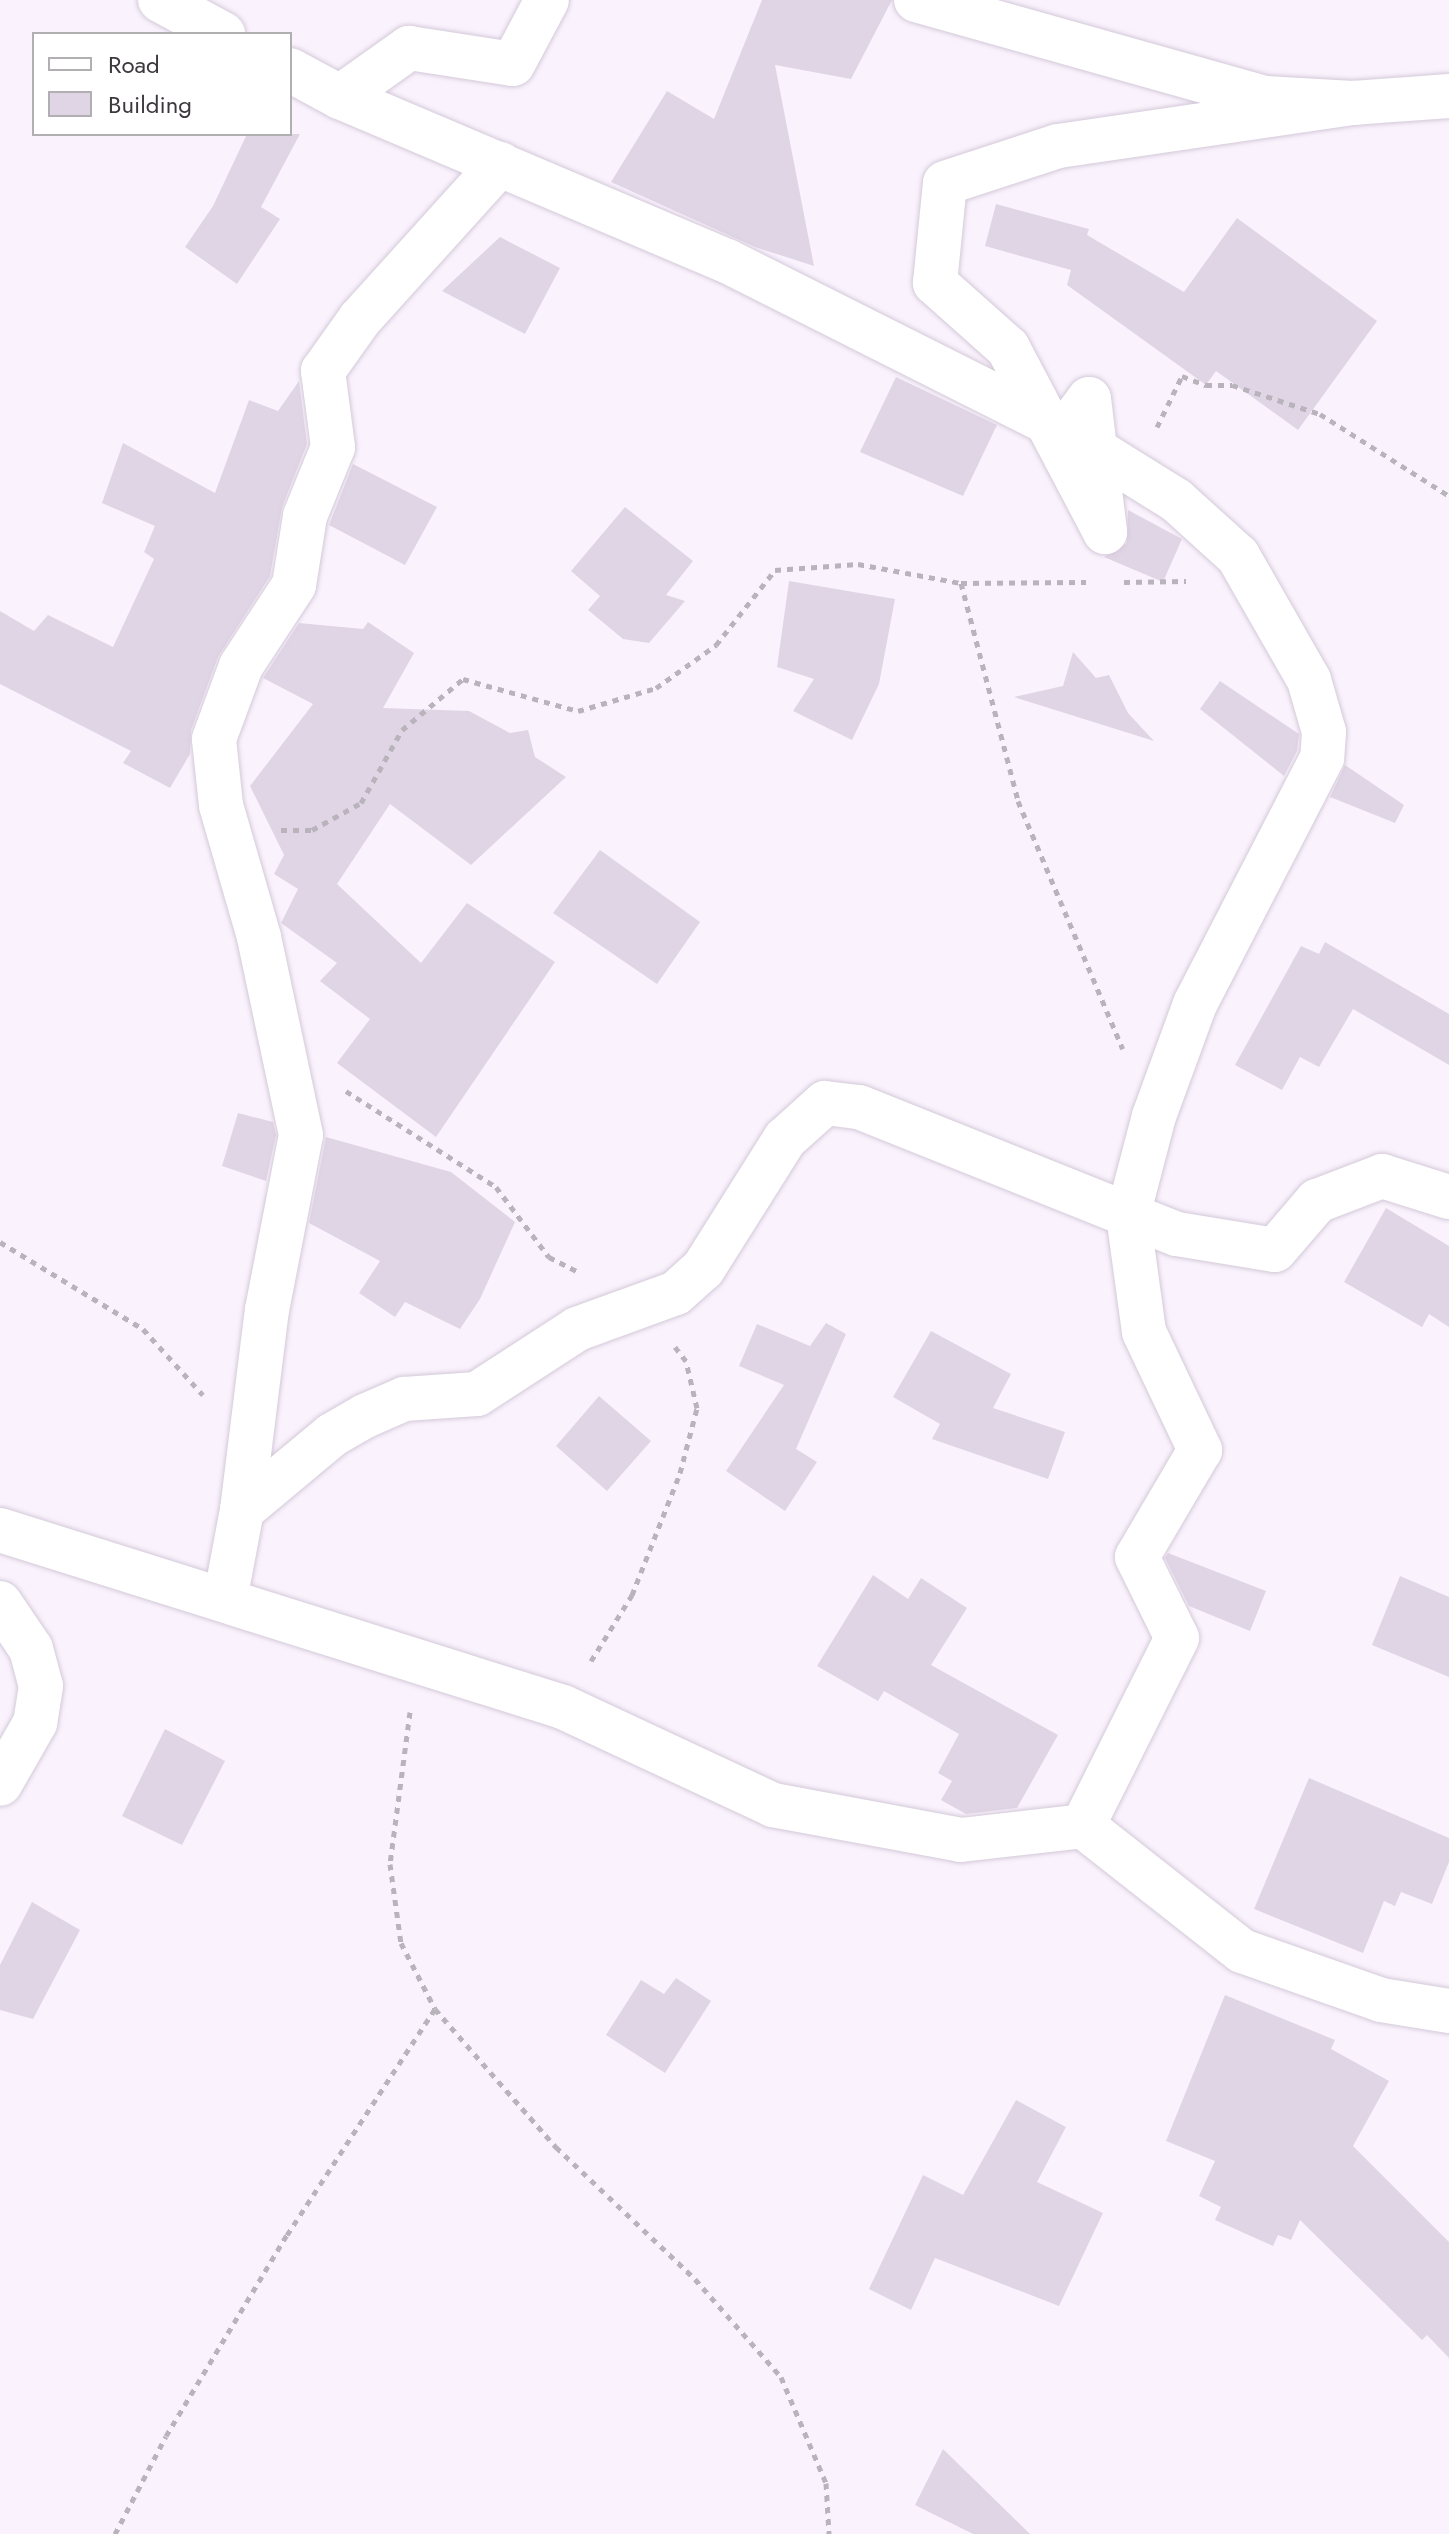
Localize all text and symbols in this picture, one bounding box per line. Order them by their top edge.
legend [32,32,292,136]
text: Road [108,47,160,82]
text: Building [108,87,192,122]

